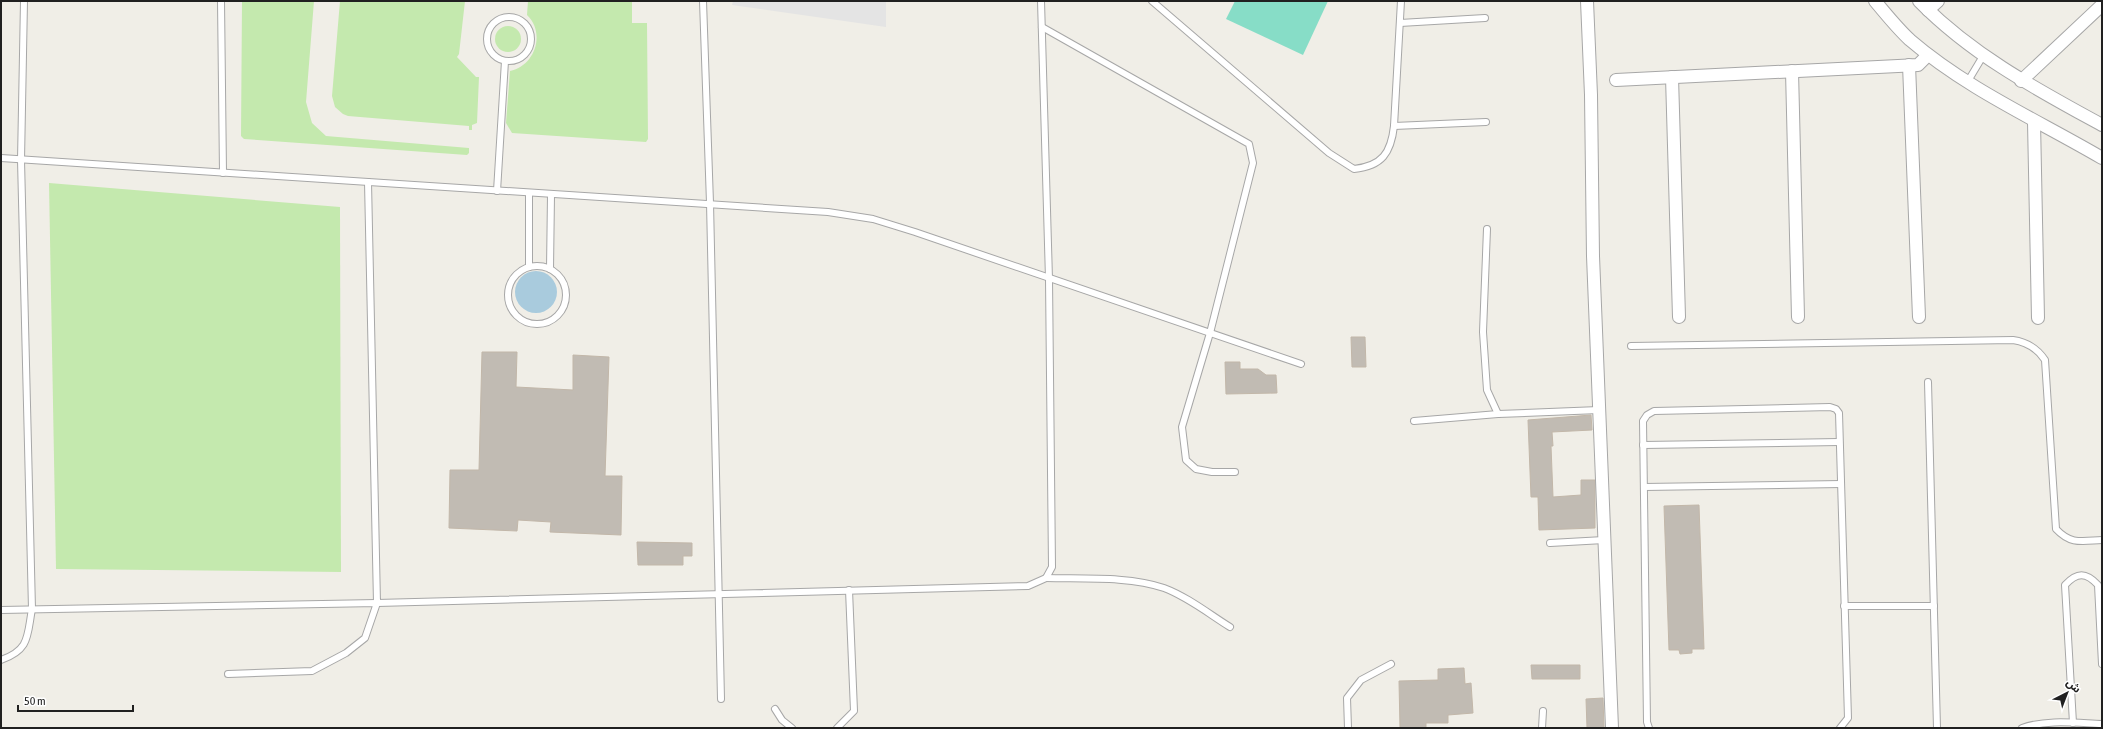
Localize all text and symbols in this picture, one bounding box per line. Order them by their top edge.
north arrow [2047,673,2087,713]
text: ش [2063,676,2083,696]
scale bar [18,687,133,713]
text: 50 m [24,694,46,708]

